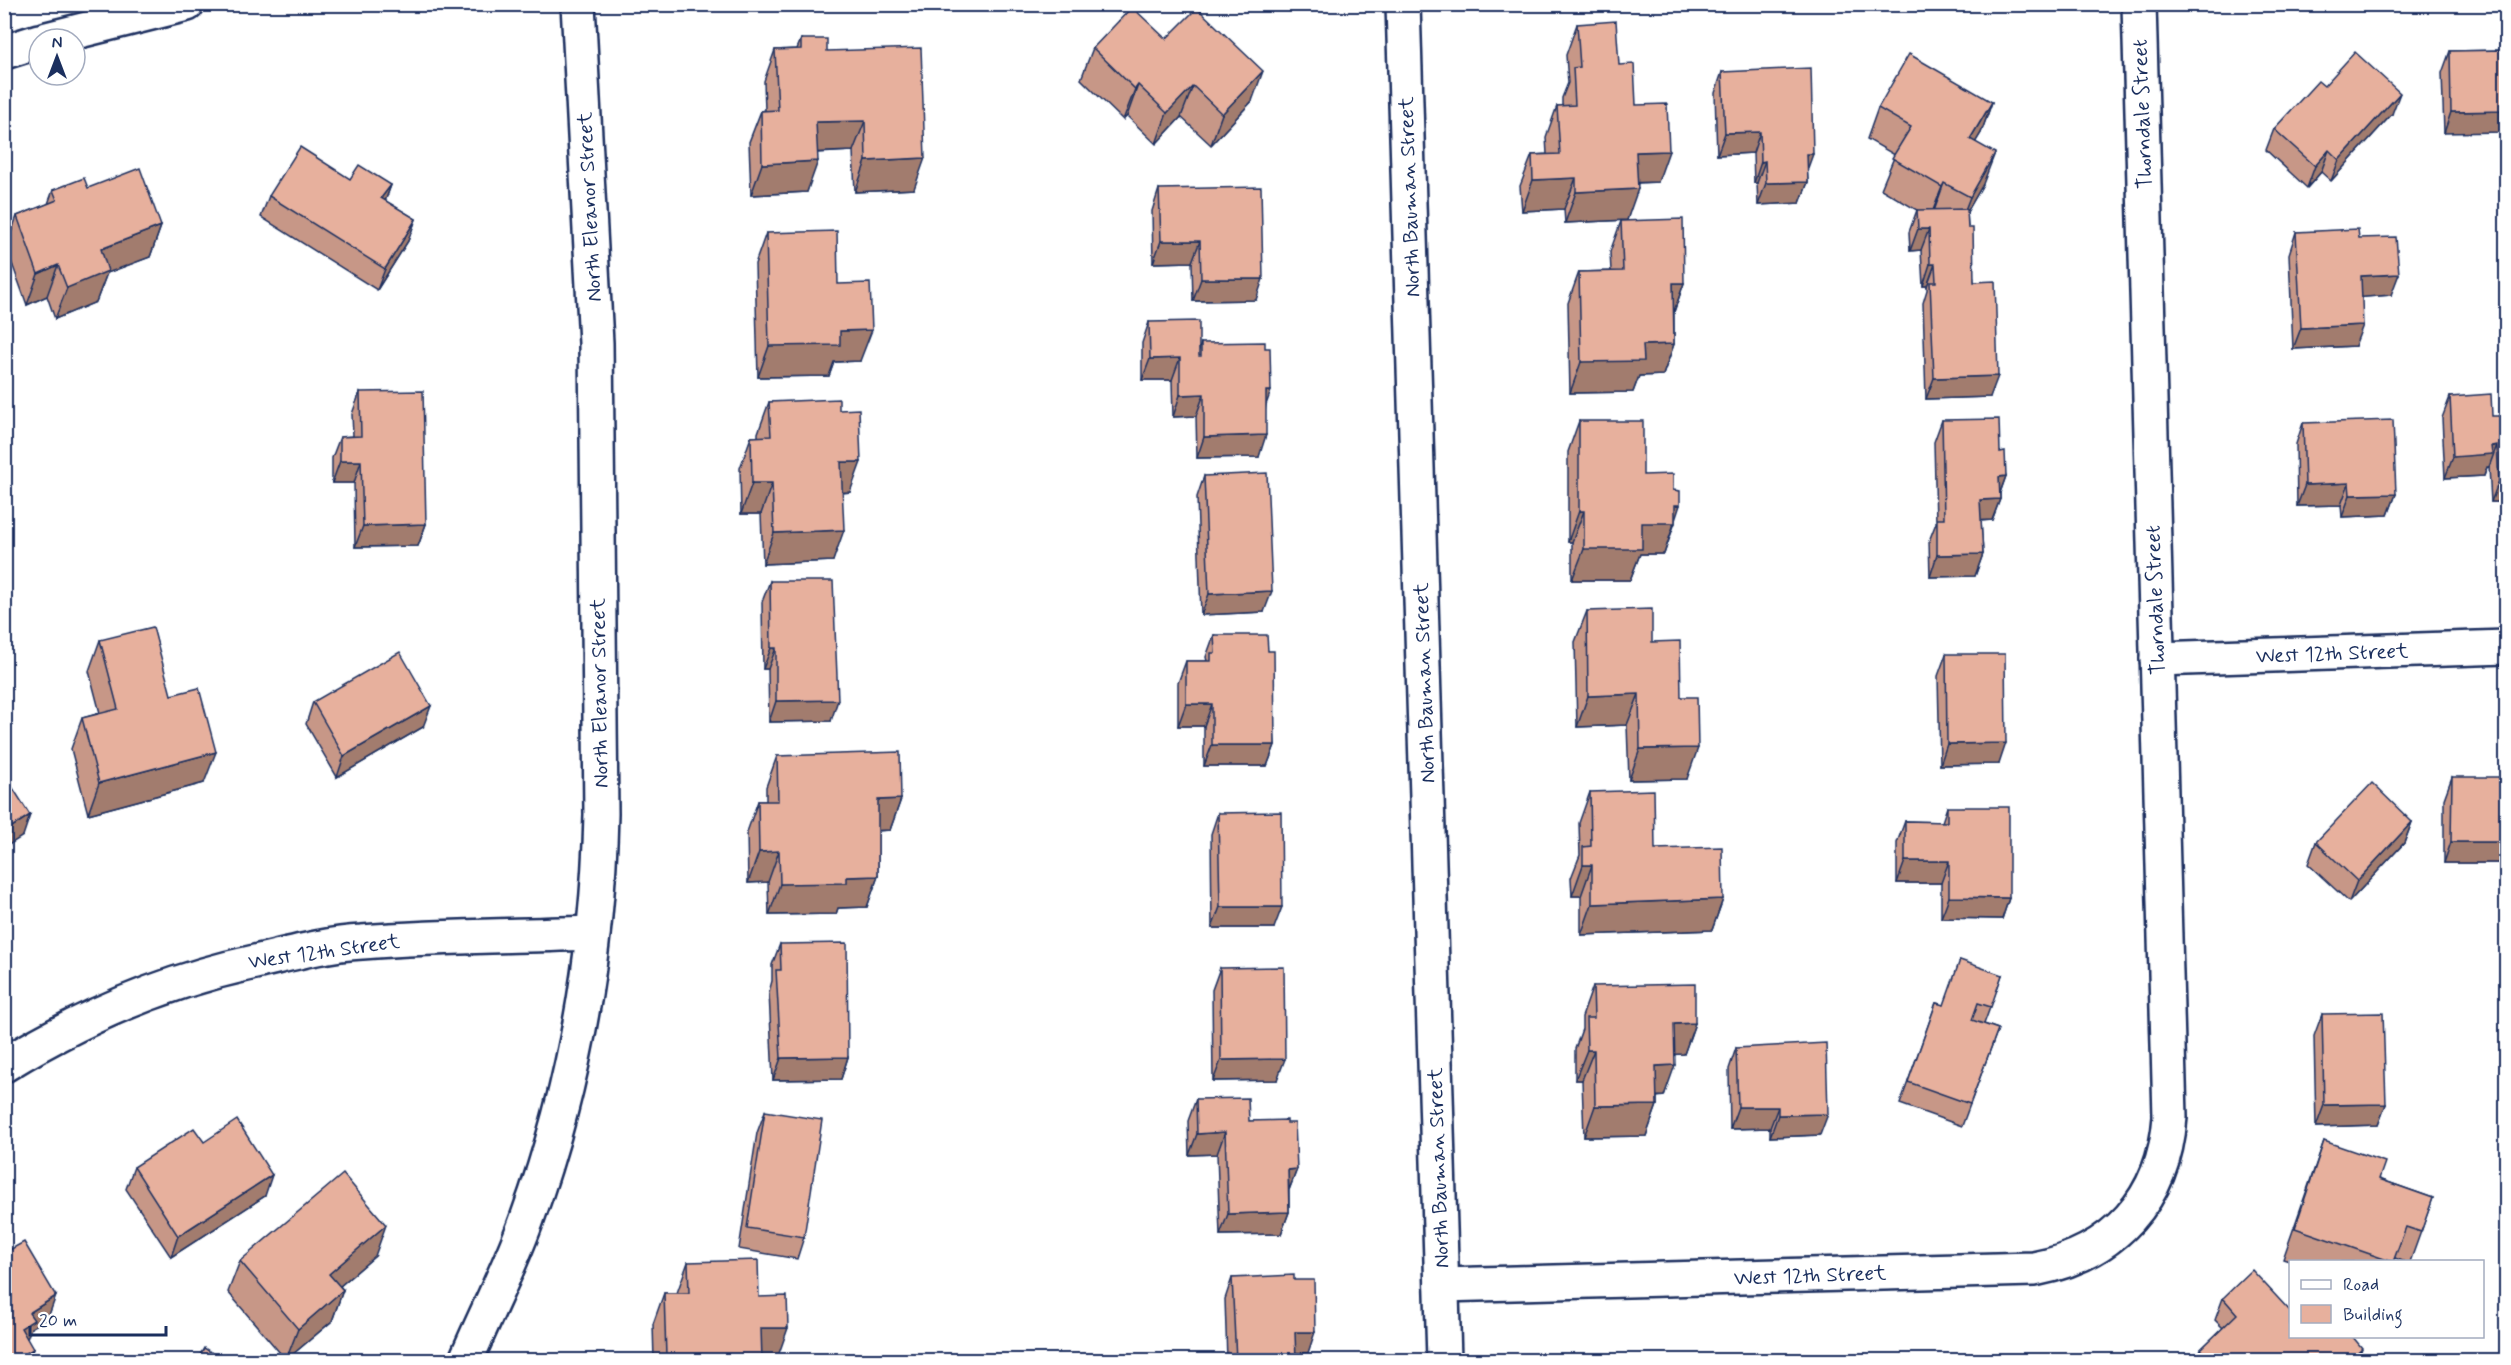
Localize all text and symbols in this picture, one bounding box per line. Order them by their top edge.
north arrow [27,27,87,87]
text: N [52,33,62,54]
street label: Thorndale Street [2126,38,2160,189]
street label: North Bauman Street [1392,96,1427,298]
street label: North Eleanor Street [571,111,609,303]
street label: Thorndale Street [2139,524,2173,675]
street label: North Bauman Street [1407,582,1442,784]
street label: North Eleanor Street [584,597,616,788]
street label: West 12th Street [2255,637,2409,671]
street label: West 12th Street [247,927,402,976]
street label: North Bauman Street [1421,1067,1456,1269]
street label: West 12th Street [1733,1259,1887,1293]
legend [2289,1260,2484,1338]
text: Road [2343,1273,2379,1297]
scale bar [30,1299,166,1337]
text: Building [2343,1303,2403,1329]
text: 20 m [39,1309,77,1333]

